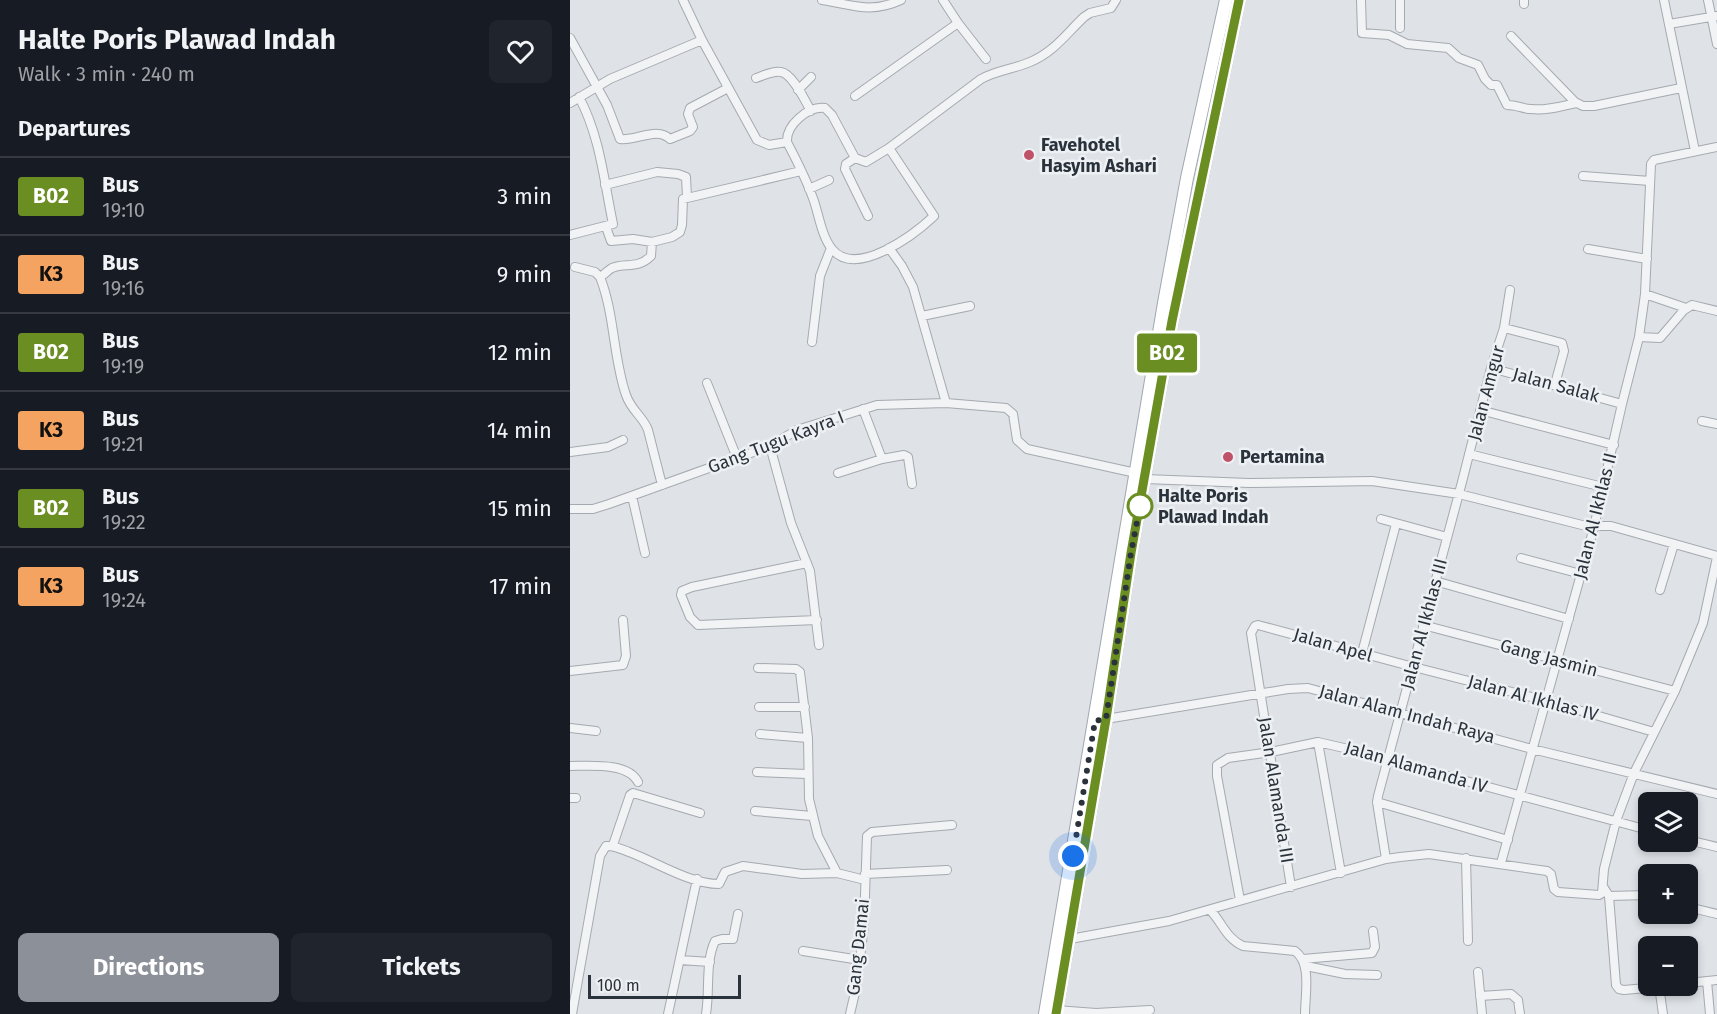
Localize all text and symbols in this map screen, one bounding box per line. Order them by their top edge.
button: heart [489,20,552,83]
text: Halte Poris Plawad Indah [18,23,336,56]
text: Walk · 3 min · 240 m [18,62,195,86]
text: Departures [18,115,130,142]
place label: Favehotel Hasyim Ashari [1041,134,1157,177]
marker: Favehotel Hasyim Ashari [1022,148,1036,162]
text: Bus [102,171,139,198]
text: B02 [33,183,69,209]
text: 3 min [497,183,552,210]
text: 19:10 [102,198,145,222]
text: Bus [102,249,139,276]
text: K3 [39,261,63,287]
text: 9 min [497,261,552,288]
text: 19:16 [102,276,144,300]
text: Bus [102,327,139,354]
line badge: B02 [1132,334,1202,372]
text: B02 [33,339,69,365]
text: 12 min [488,339,552,366]
text: B02 [1149,340,1185,366]
street label: Jalan Amgur [1463,343,1509,443]
text: 19:19 [102,354,144,378]
street label: Jalan Salak [1510,363,1603,407]
text: Bus [102,405,139,432]
street label: Gang Tugu Kayra I [705,406,847,478]
text: K3 [39,417,63,443]
text: 14 min [487,417,552,444]
text: 19:21 [102,432,144,456]
place label: Pertamina [1240,446,1325,468]
marker: Pertamina [1221,450,1235,464]
street label: Jalan Al Ikhlas II [1569,451,1621,581]
text: Bus [102,483,139,510]
place label: Halte Poris Plawad Indah [1158,485,1269,528]
marker: Halte Poris Plawad Indah [1127,493,1153,519]
text: B02 [33,495,69,521]
text: 15 min [488,495,552,522]
text: 19:22 [102,510,146,534]
street label: Jalan Al Ikhlas III [1396,556,1452,692]
text: Bus [102,561,139,588]
text: K3 [39,573,63,599]
text: 17 min [489,573,552,600]
text: 19:24 [102,588,146,612]
street label: Jalan Apel [1291,623,1375,667]
street label: Gang Jasmin [1498,634,1600,682]
street label: Jalan Al Ikhlas IV [1465,670,1601,726]
street label: Jalan Alam Indah Raya [1317,680,1497,748]
street label: Jalan Alamanda III [1254,715,1298,865]
street label: Jalan Alamanda IV [1342,736,1490,798]
map controls [1638,792,1698,996]
button: layers [1638,792,1698,852]
your location [1058,841,1088,871]
button: + [1638,864,1698,924]
street label: Gang Damai [842,897,874,997]
button: Directions [18,933,279,1002]
button: Tickets [291,933,552,1002]
button: − [1638,936,1698,996]
scale bar [588,972,741,1000]
text: 100 m [597,976,640,995]

